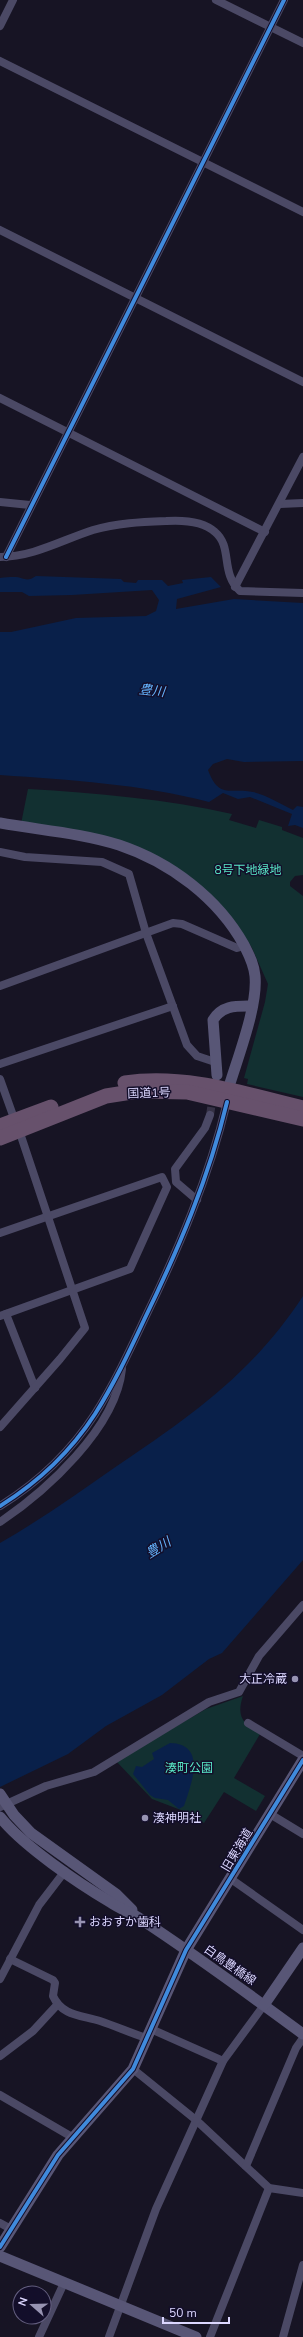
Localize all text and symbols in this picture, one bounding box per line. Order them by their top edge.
water label: 豊川 [138,681,168,702]
park label: 8号下地緑地 [214,862,282,878]
street label: 国道1号 [127,1084,171,1102]
water label: 豊川 [143,1532,176,1562]
place label: 大正冷蔵 [239,1671,287,1687]
marker: 大正冷蔵 [290,1674,300,1684]
park label: 湊町公園 [165,1760,213,1776]
place label: 湊神明社 [153,1810,201,1826]
marker: 湊神明社 [140,1813,150,1823]
street label: 旧東海道 [218,1825,256,1875]
place label: おおすか歯科 [89,1914,161,1930]
marker: おおすか歯科 [74,1916,86,1928]
street label: 白鳥豊橋線 [201,1941,259,1989]
north arrow [12,2285,52,2325]
text: N [15,2295,32,2308]
scale bar [163,2299,229,2325]
text: 50 m [169,2305,197,2321]

